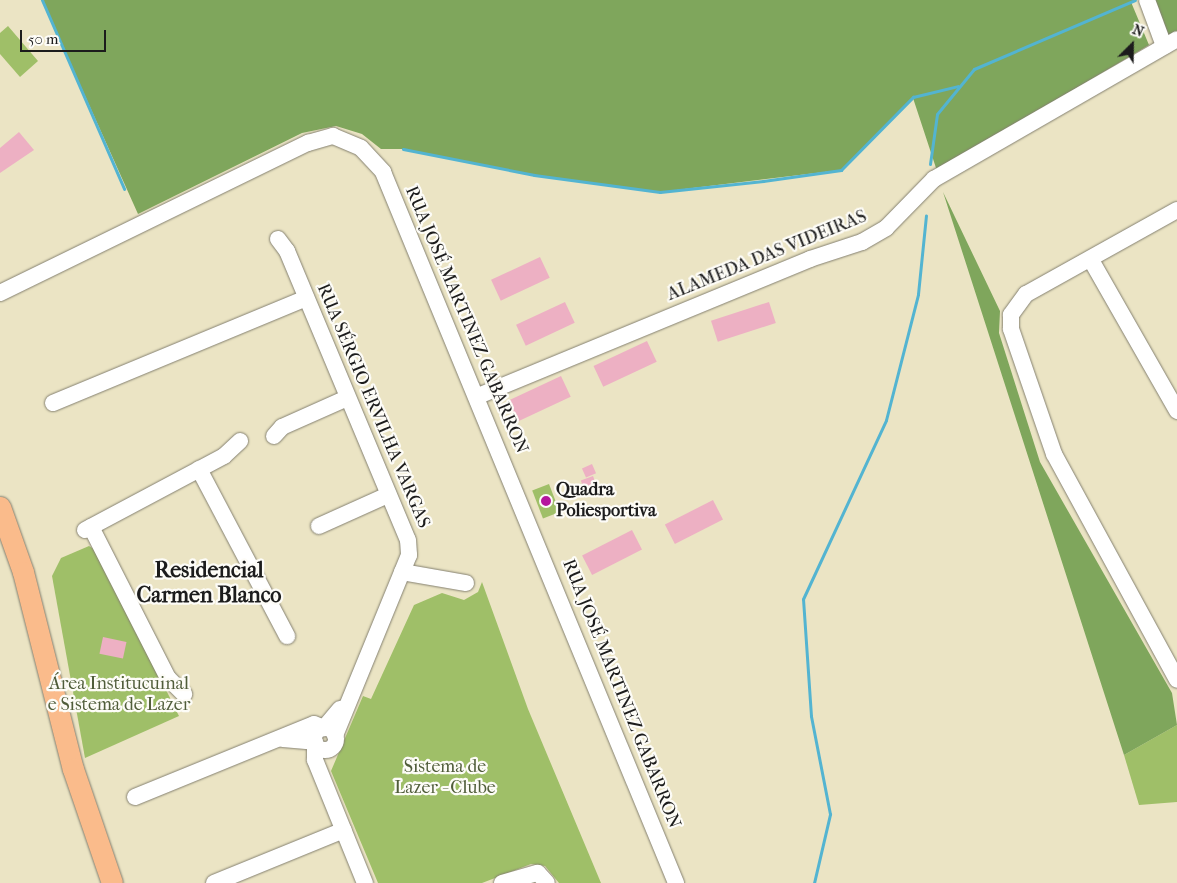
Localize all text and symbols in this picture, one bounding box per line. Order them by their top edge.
scale bar [22,20,109,52]
north arrow [1107,20,1157,70]
text: N [1130,21,1146,41]
text: 50 m [28,30,58,48]
street label: RUA JOSÉ MARTINEZ GABARRON [400,183,532,457]
street label: ALAMEDA DAS VIDEIRAS [664,206,870,306]
street label: RUA SÉRGIO ERVILHA VARGAS [312,281,434,531]
place label: Quadra Poliesportiva [556,480,656,522]
marker: Quadra Poliesportiva [540,495,552,507]
street label: RUA JOSÉ MARTINEZ GABARRON [557,556,685,832]
district label: Residencial Carmen Blanco [136,557,282,608]
park label: Área Institucuinal e Sistema de Lazer [48,674,190,716]
park label: Sistema de Lazer - Clube [394,757,496,800]

